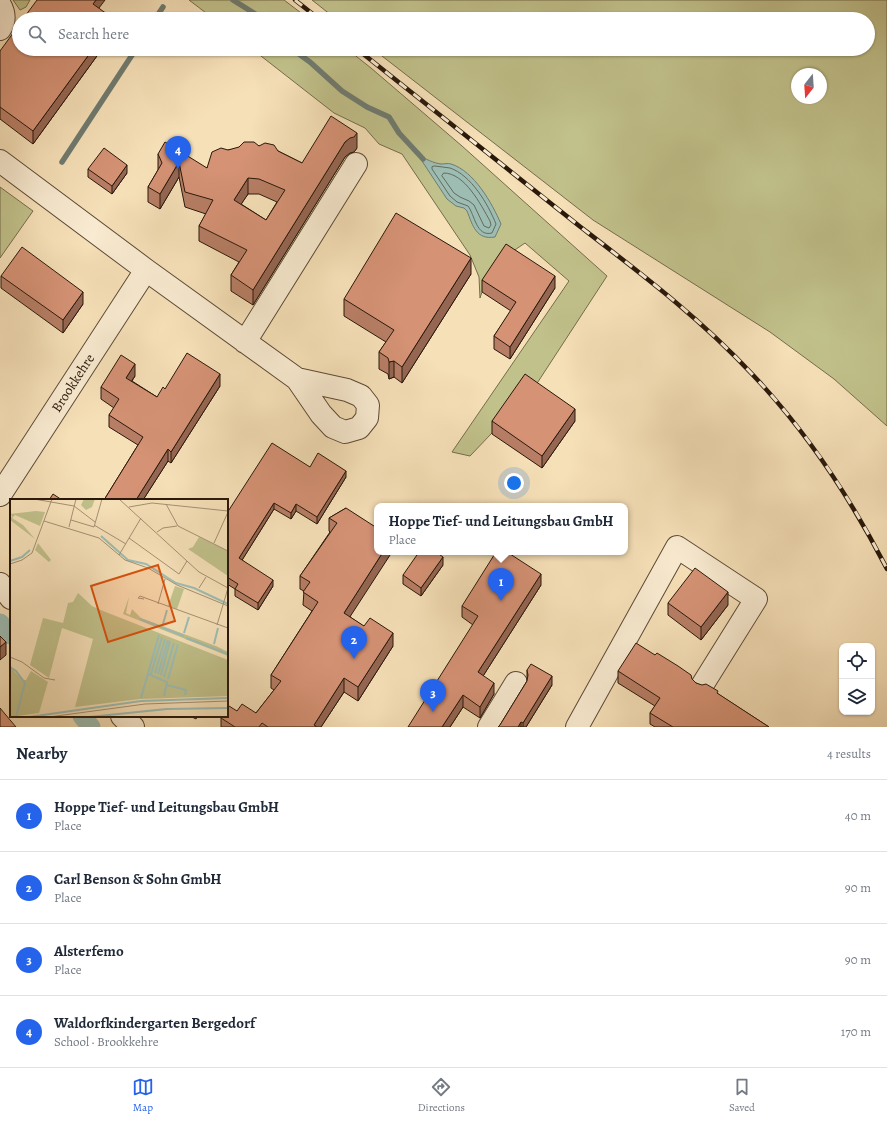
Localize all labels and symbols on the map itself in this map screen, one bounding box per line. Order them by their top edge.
north arrow [791,68,827,104]
pin: 4 [165,136,191,169]
street label: Brookkehre [47,350,99,416]
your location [504,473,524,493]
inset map [10,499,228,717]
pin: 1 [488,568,514,601]
pin: 2 [341,626,367,659]
pin: 3 [420,679,446,712]

